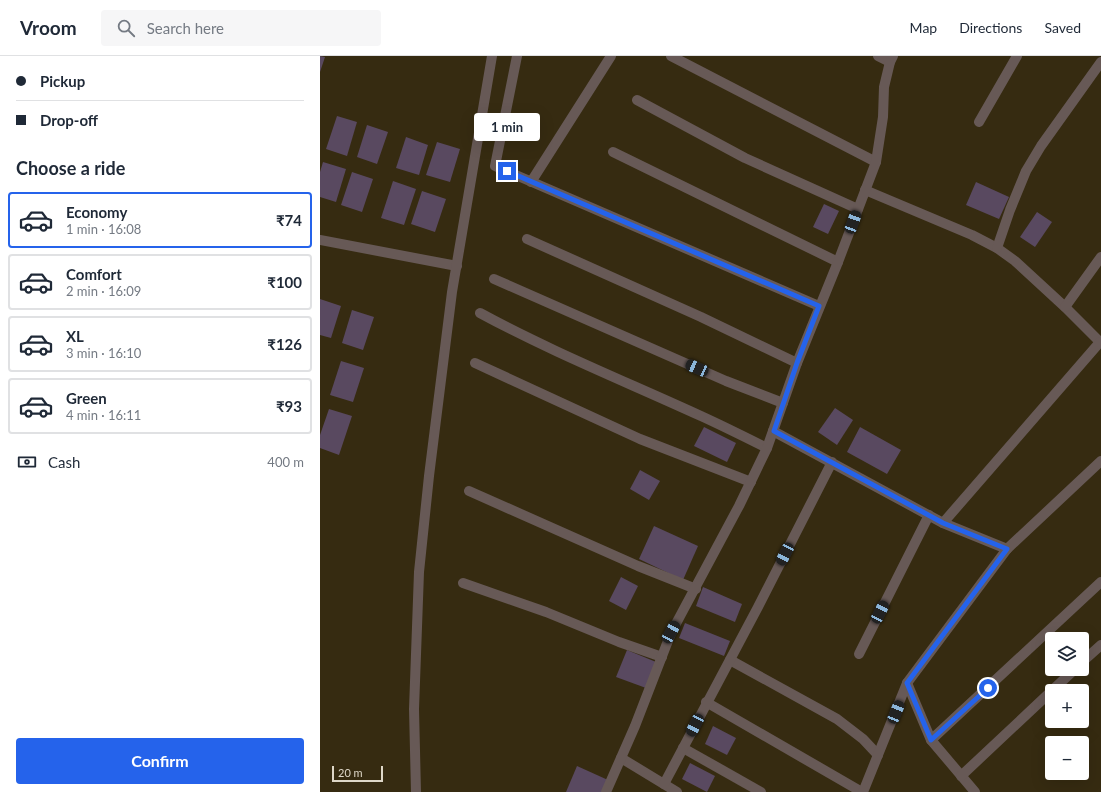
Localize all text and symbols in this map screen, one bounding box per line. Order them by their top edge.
search box [101,10,381,46]
text: Vroom [20,16,77,39]
icon: search [115,17,137,39]
text: Search here [147,19,224,37]
text: Map [910,19,937,36]
text: Directions [959,19,1022,36]
text: Saved [1044,19,1081,36]
text: Pickup [40,72,85,90]
text: Drop-off [40,111,98,129]
callout: 1 min [474,113,540,141]
text: 1 min [491,119,523,135]
text: Choose a ride [16,157,125,179]
route end [498,162,516,180]
icon: car [18,202,54,238]
text: Economy [66,203,127,221]
car [843,209,863,235]
text: ₹74 [276,211,302,229]
text: 1 min · 16:08 [66,221,141,237]
icon: car [18,264,54,300]
text: Comfort [66,265,122,283]
text: ₹100 [267,273,302,291]
text: 2 min · 16:09 [66,283,141,299]
icon: car [18,326,54,362]
text: XL [66,327,84,345]
text: ₹126 [267,335,302,353]
text: 3 min · 16:10 [66,345,141,361]
car [684,358,710,378]
icon: car [18,388,54,424]
text: Green [66,389,107,407]
text: ₹93 [276,397,302,415]
text: 4 min · 16:11 [66,407,141,423]
icon: cash [16,451,38,473]
text: Cash [48,453,80,471]
text: 400 m [267,454,304,470]
car [774,541,796,567]
car [869,599,891,625]
car [660,619,682,645]
map controls [1045,632,1089,780]
button: layers [1045,632,1089,676]
route start [979,679,997,697]
button: + [1045,684,1089,728]
car [886,699,906,725]
car [684,712,706,738]
button: − [1045,736,1089,780]
button: Confirm [16,738,304,784]
scale bar [332,764,383,783]
text: 20 m [338,766,363,779]

